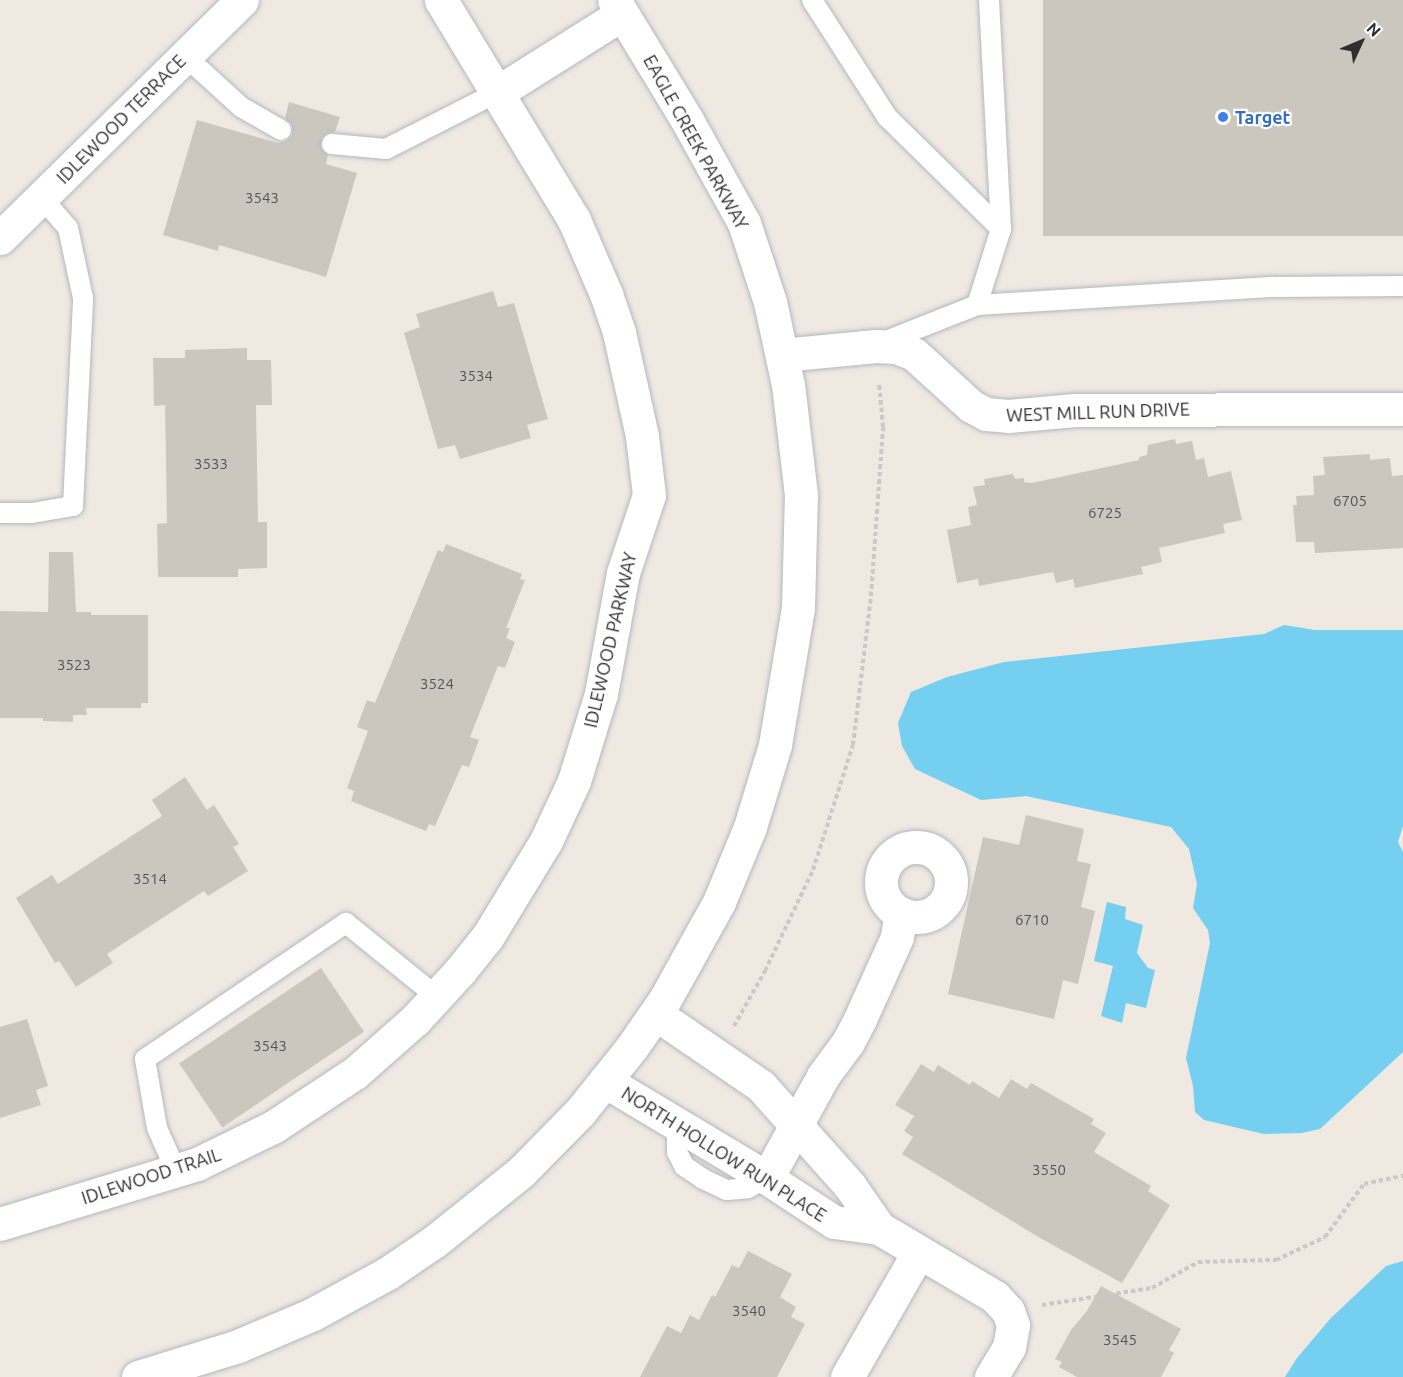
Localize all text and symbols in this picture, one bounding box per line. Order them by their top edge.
north arrow [1331,12,1391,72]
text: N [1363,19,1385,40]
street label: IDLEWOOD TERRACE [52,50,190,188]
street label: EAGLE CREEK PARKWAY [639,51,753,233]
place label: Target [1235,106,1290,128]
marker: Target [1216,110,1230,124]
house number: 3543 [245,189,279,207]
house number: 3534 [459,367,493,385]
street label: WEST MILL RUN DRIVE [1006,398,1190,426]
house number: 3533 [194,455,228,473]
house number: 6705 [1333,492,1367,510]
house number: 6725 [1088,504,1122,522]
street label: IDLEWOOD PARKWAY [579,550,641,730]
house number: 3523 [57,656,91,674]
house number: 3524 [420,675,454,693]
house number: 3514 [133,870,167,888]
house number: 6710 [1015,911,1049,929]
house number: 3543 [253,1037,287,1055]
street label: NORTH HOLLOW RUN PLACE [618,1082,830,1226]
street label: IDLEWOOD TRAIL [79,1143,223,1209]
house number: 3550 [1032,1161,1066,1179]
house number: 3540 [732,1302,766,1320]
house number: 3545 [1103,1331,1137,1349]

